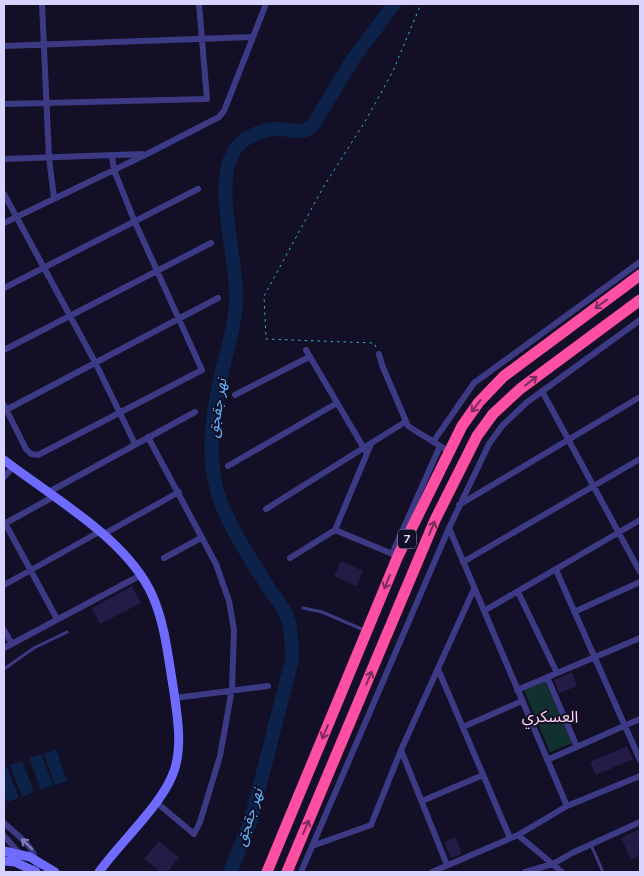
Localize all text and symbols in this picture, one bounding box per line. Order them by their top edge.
one-way arrow [595,298,608,309]
water label: نهر جقجق [202,375,232,439]
one-way arrow [524,375,537,386]
one-way arrow [471,400,482,413]
one-way arrow [428,521,437,536]
road number: 7 [398,530,416,548]
one-way arrow [382,575,391,590]
one-way arrow [365,670,374,686]
district label: العسكري [522,706,578,729]
one-way arrow [320,724,329,740]
water label: نهر جقجق [230,784,268,848]
one-way arrow [301,820,311,835]
one-way arrow [21,839,33,851]

